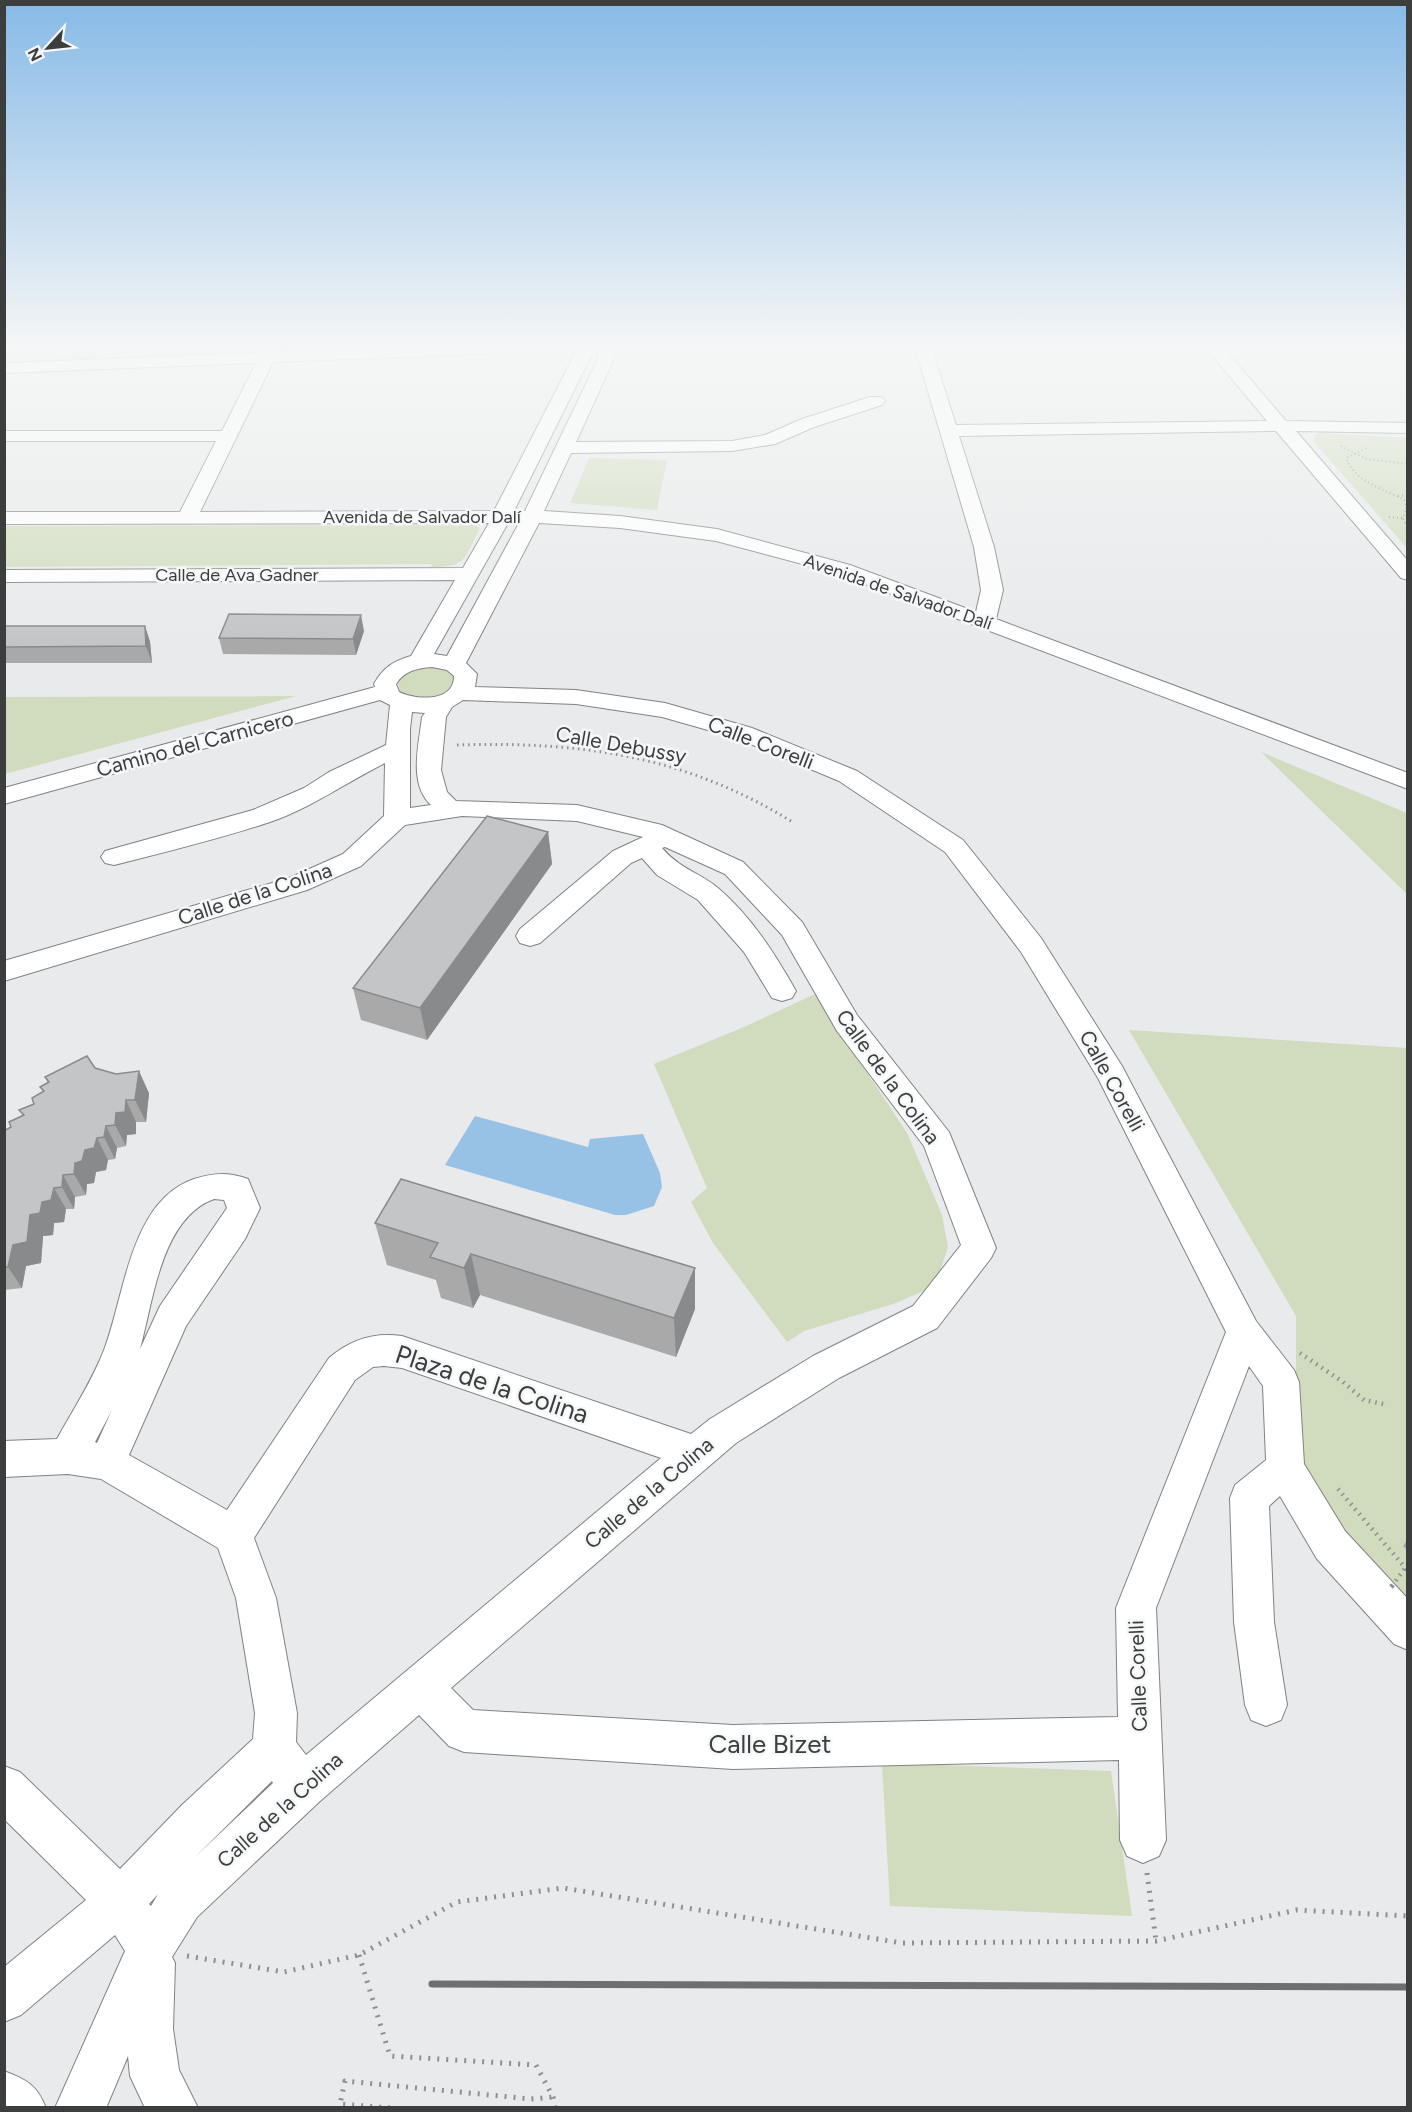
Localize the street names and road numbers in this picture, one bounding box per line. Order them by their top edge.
street label: Avenida de Salvador Dalí [323,506,522,528]
street label: Avenida de Salvador Dalí [801,549,996,635]
street label: Calle de Ava Gadner [155,564,319,586]
street label: Camino del Carnicero [94,705,296,782]
street label: Calle Corelli [705,711,818,774]
street label: Calle Debussy [554,721,688,768]
street label: Calle de la Colina [175,857,335,930]
street label: Calle de la Colina [831,1004,946,1149]
street label: Calle Corelli [1074,1026,1150,1136]
street label: Plaza de la Colina [391,1338,593,1430]
street label: Calle de la Colina [579,1431,718,1554]
street label: Calle Corelli [1123,1620,1152,1732]
street label: Calle Bizet [709,1728,832,1760]
street label: Calle de la Colina [212,1747,348,1873]

